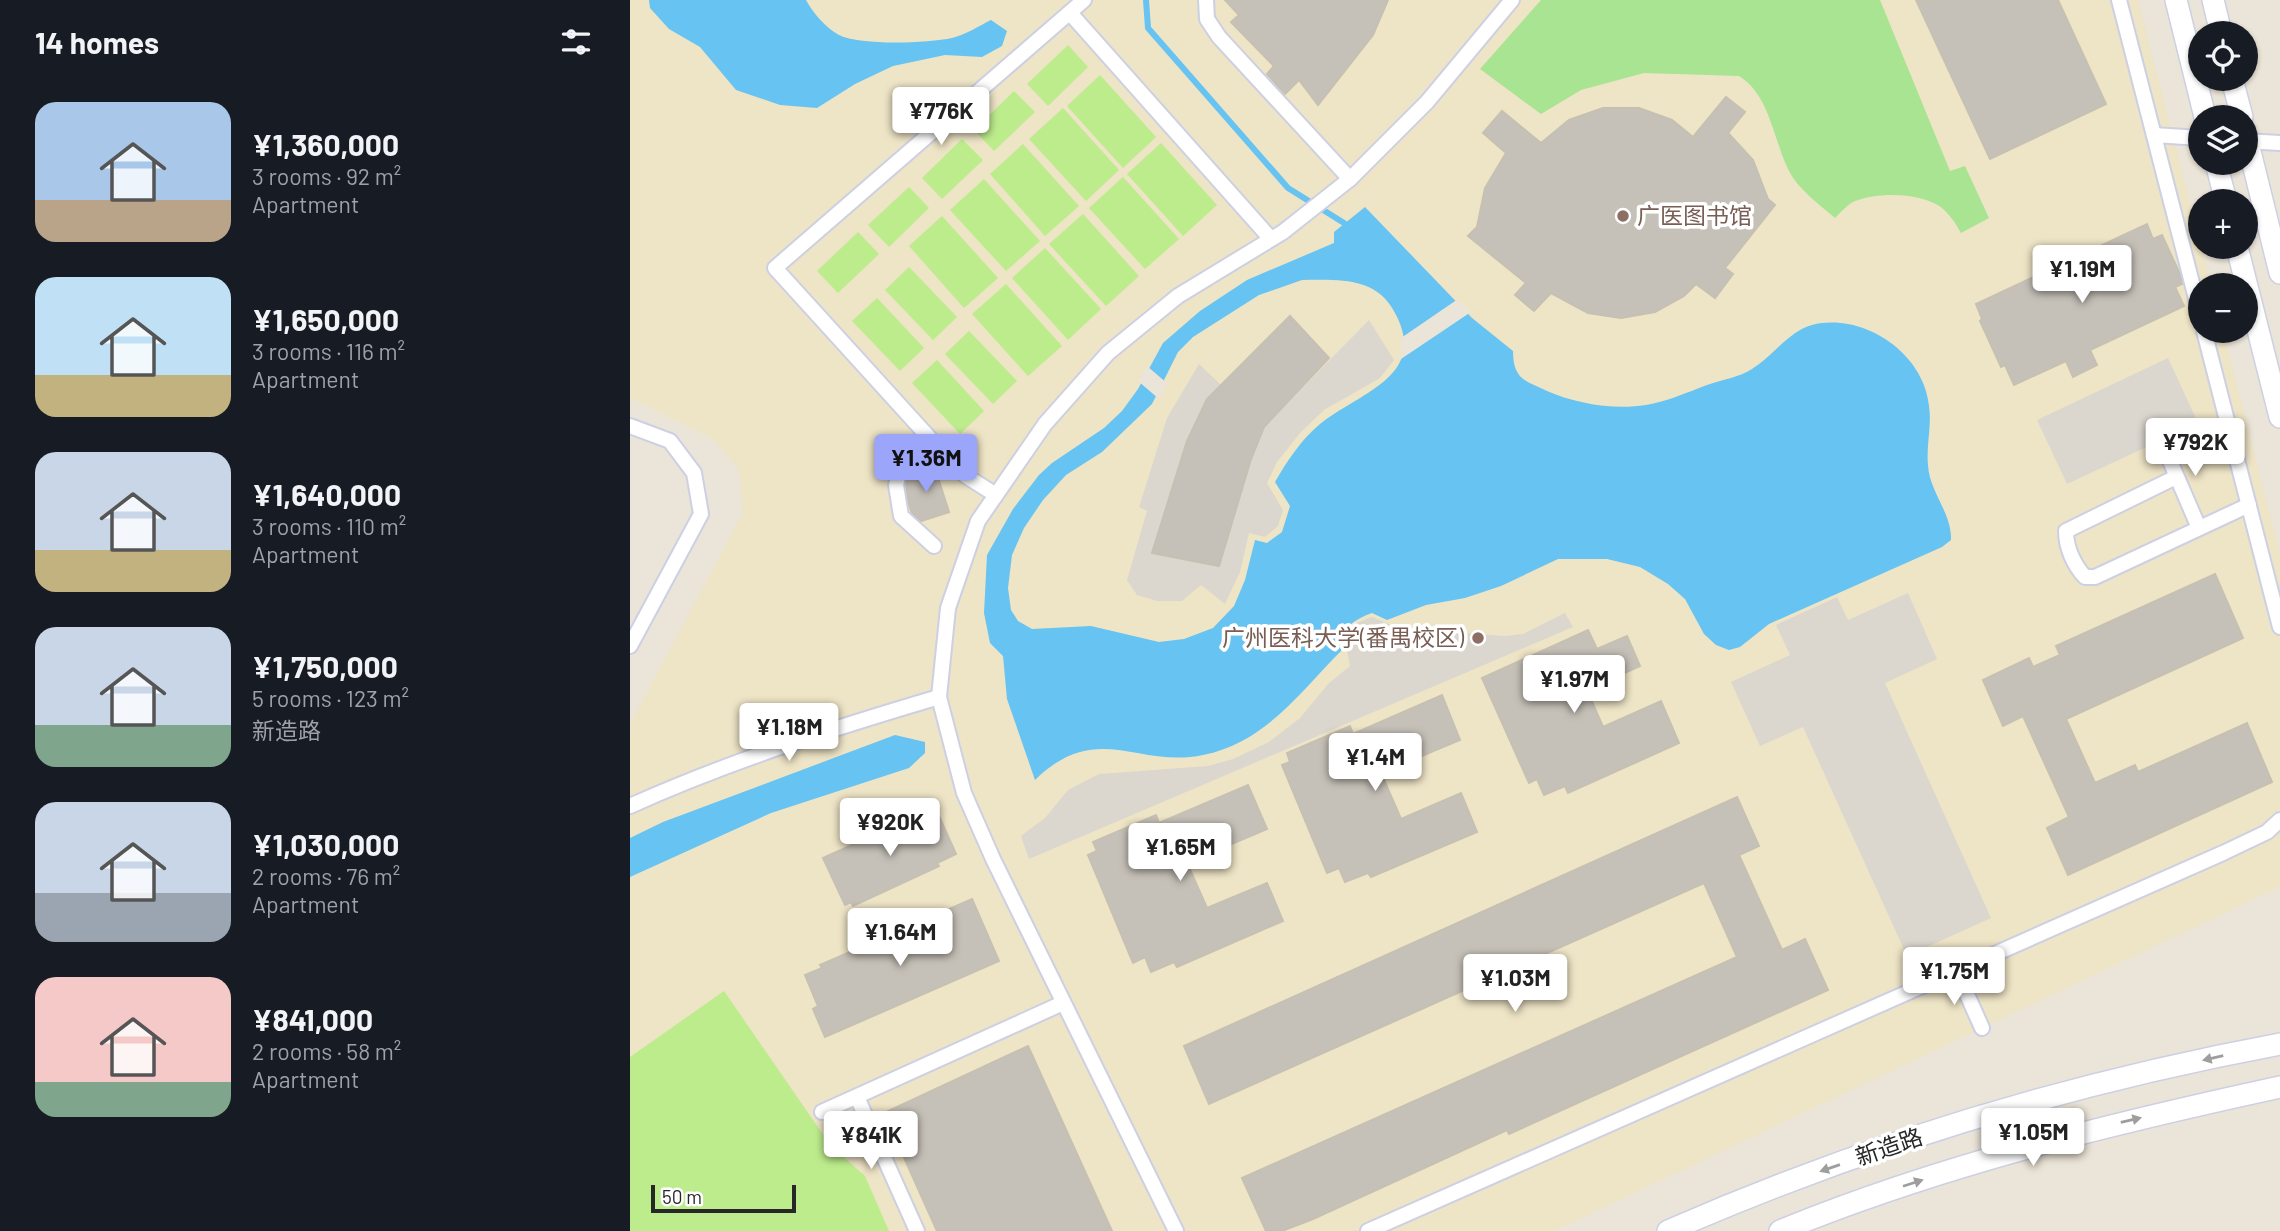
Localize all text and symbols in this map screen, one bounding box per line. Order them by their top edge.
map controls [2188,21,2258,343]
button: locate [2188,21,2258,91]
icon: filters [557,23,595,61]
text: 14 homes [35,24,159,60]
pin: ¥776K [892,88,990,147]
text: ¥776K [908,96,974,124]
button: layers [2188,105,2258,175]
text: ¥1,360,000 [252,126,399,162]
icon: home [91,130,175,214]
text: 3 rooms · 92 m² [252,162,401,190]
button: + [2188,189,2258,259]
text: Apartment [252,190,359,218]
place label: 广医图书馆 [1637,201,1752,229]
marker: 广医图书馆 [1615,208,1631,224]
pin: ¥1.19M [2025,246,2139,305]
text: ¥1.19M [2049,254,2115,282]
button: − [2188,273,2258,343]
text: ¥1,650,000 [252,301,399,337]
icon: home [91,305,175,389]
text: 3 rooms · 116 m² [252,337,405,365]
text: Apartment [252,365,359,393]
pin: ¥792K [2146,419,2244,478]
text: ¥792K [2162,427,2228,455]
pin: ¥1.36M [869,434,983,494]
text: ¥1.36M [890,443,962,471]
text: ¥1,640,000 [252,476,401,512]
icon: home [91,480,175,564]
text: 3 rooms · 110 m² [252,512,406,540]
text: Apartment [252,540,359,568]
place label: 广州医科大学(番禺校区) [1222,623,1465,651]
marker: 广州医科大学(番禺校区) [1470,630,1486,646]
text: ¥1,750,000 [252,648,398,684]
icon: home [91,655,175,739]
pin: ¥1.97M [1517,656,1631,715]
text: ¥1.97M [1539,664,1609,692]
text: 5 rooms · 123 m² [252,684,409,712]
pin: ¥1.18M [732,704,846,763]
text: ¥1.18M [755,712,823,740]
text: 新造路 [252,716,321,744]
pin: ¥1.4M [1326,734,1424,793]
text: ¥1.4M [1345,742,1405,770]
pin: ¥920K [841,798,939,858]
text: ¥920K [856,807,924,835]
pin: ¥1.65M [1123,824,1237,883]
text: ¥1,030,000 [252,826,399,862]
icon: home [91,830,175,914]
text: ¥1.65M [1144,832,1216,860]
text: 2 rooms · 76 m² [252,862,400,890]
text: Apartment [252,890,359,918]
pin: ¥1.64M [843,908,957,968]
text: ¥1.64M [864,917,936,945]
pin: ¥1.75M [1897,948,2011,1007]
pin: ¥1.03M [1458,954,1572,1014]
text: ¥1.75M [1919,956,1989,984]
text: ¥1.03M [1479,963,1551,991]
text: ¥841,000 [252,1001,373,1037]
icon: home [91,1005,175,1089]
text: 2 rooms · 58 m² [252,1037,401,1065]
one-way arrow [2202,1052,2224,1063]
text: Apartment [252,1065,359,1093]
pin: ¥1.05M [1976,1108,2090,1168]
pin: ¥841K [822,1112,920,1171]
one-way arrow [2121,1114,2143,1125]
text: ¥1.05M [1997,1117,2069,1145]
text: ¥841K [840,1120,902,1148]
street label: 新造路 [1851,1122,1926,1171]
one-way arrow [1819,1163,1840,1174]
one-way arrow [1903,1177,1924,1188]
scale bar [651,1182,796,1214]
text: 50 m [662,1185,702,1208]

